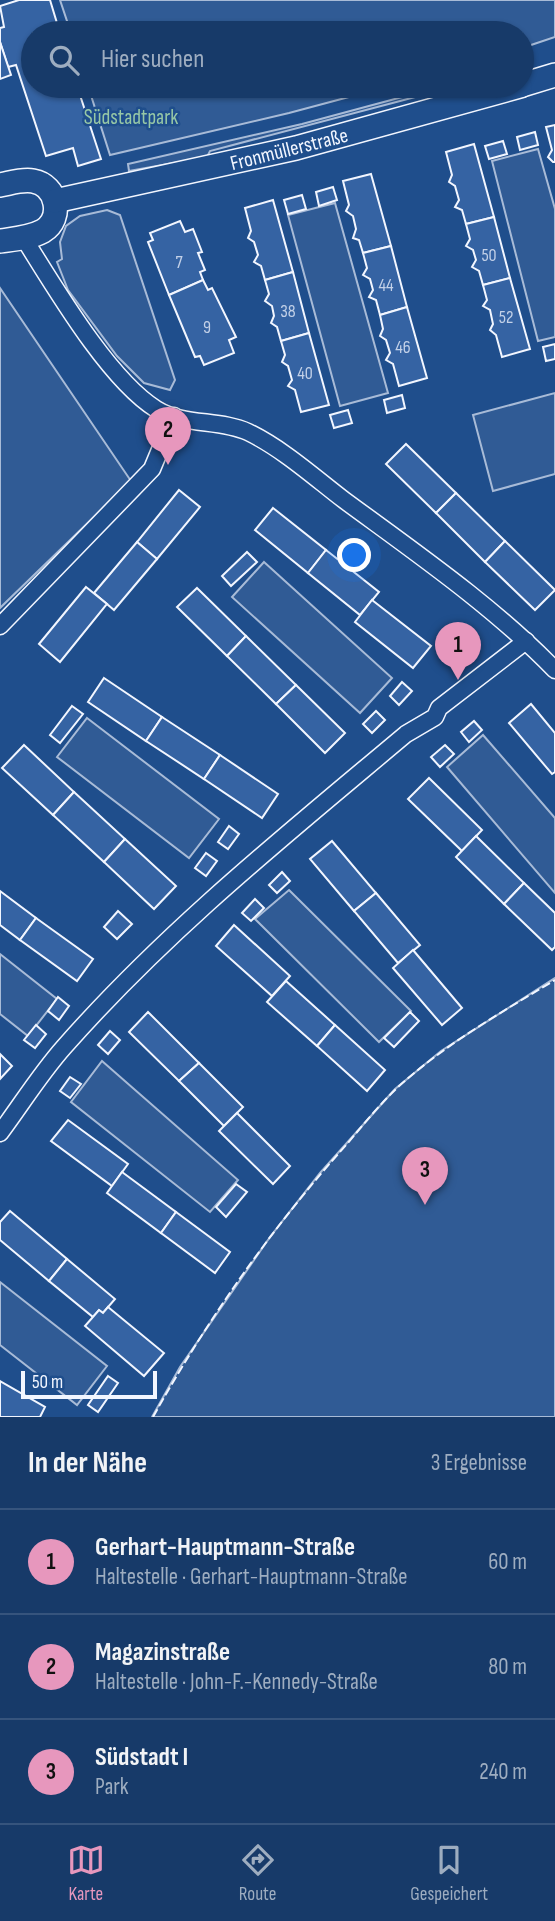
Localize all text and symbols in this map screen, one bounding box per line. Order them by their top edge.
search box [21,21,534,98]
icon: search [45,41,83,79]
text: Hier suchen [101,44,204,75]
park label: Südstadtpark [84,105,178,130]
street label: Fronmüllerstraße [228,123,351,176]
house number: 50 [481,245,497,266]
house number: 7 [175,252,183,273]
house number: 44 [378,275,394,296]
house number: 38 [280,301,296,322]
house number: 52 [499,307,513,328]
house number: 9 [203,317,211,338]
house number: 46 [395,337,411,358]
house number: 40 [297,363,313,384]
pin: 2 [145,407,191,465]
your location [337,538,371,572]
pin: 1 [435,622,481,680]
pin: 3 [402,1147,448,1205]
scale bar [21,1368,158,1400]
text: 50 m [32,1371,63,1394]
text: In der Nähe [28,1445,147,1481]
text: 3 Ergebnisse [431,1449,527,1477]
text: Gerhart-Hauptmann-Straße [95,1532,355,1563]
text: 1 [46,1548,56,1576]
text: 60 m [488,1548,527,1576]
text: Haltestelle · Gerhart-Hauptmann-Straße [95,1563,407,1591]
text: Magazinstraße [95,1637,230,1668]
text: 2 [46,1653,56,1681]
text: 80 m [488,1653,527,1681]
text: Haltestelle · John-F.-Kennedy-Straße [95,1668,378,1696]
text: Südstadt I [95,1742,188,1773]
text: 3 [46,1758,56,1786]
text: 240 m [479,1758,527,1786]
text: Park [95,1773,129,1801]
tab: Karte [67,1841,105,1906]
tab: Route [239,1841,277,1906]
tab: Gespeichert [410,1841,488,1906]

